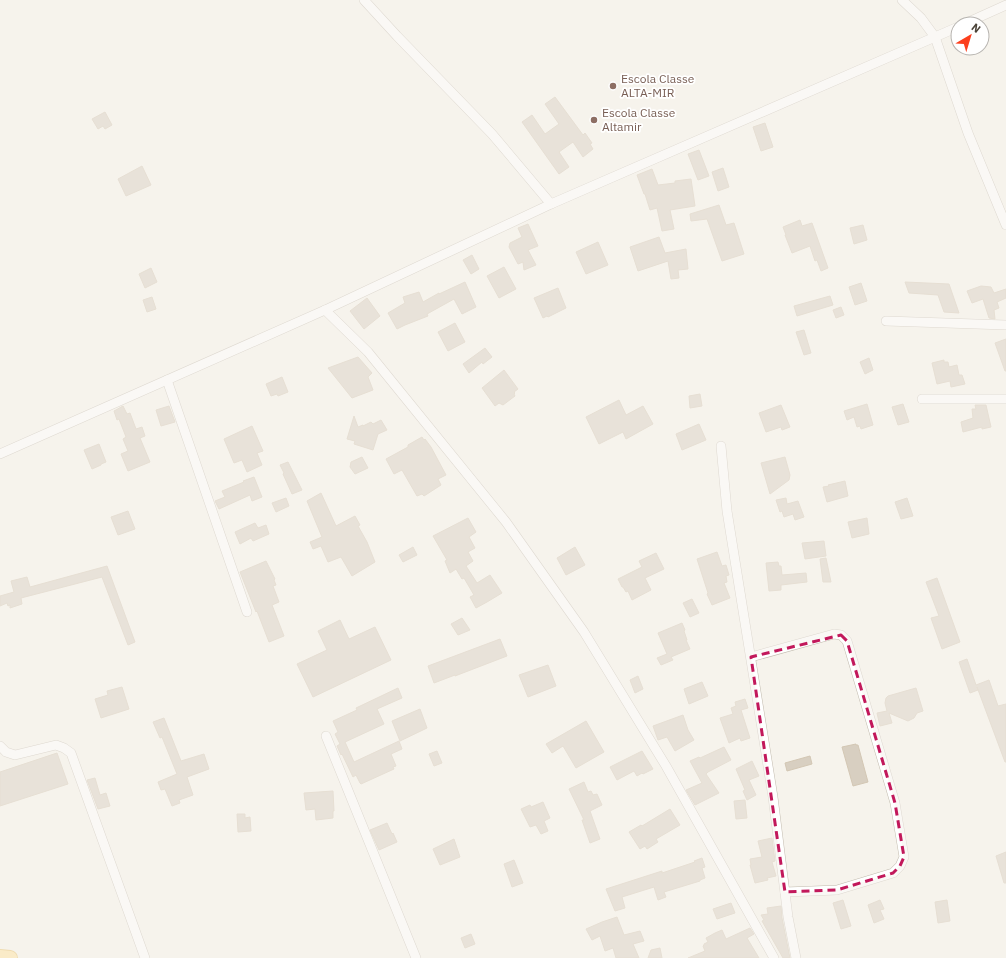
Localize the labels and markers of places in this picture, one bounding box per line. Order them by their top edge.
place label: Escola Classe ALTA-MIR [621,71,695,100]
marker: Escola Classe ALTA-MIR [608,81,618,91]
place label: Escola Classe Altamir [602,105,676,134]
marker: Escola Classe Altamir [589,115,599,125]

